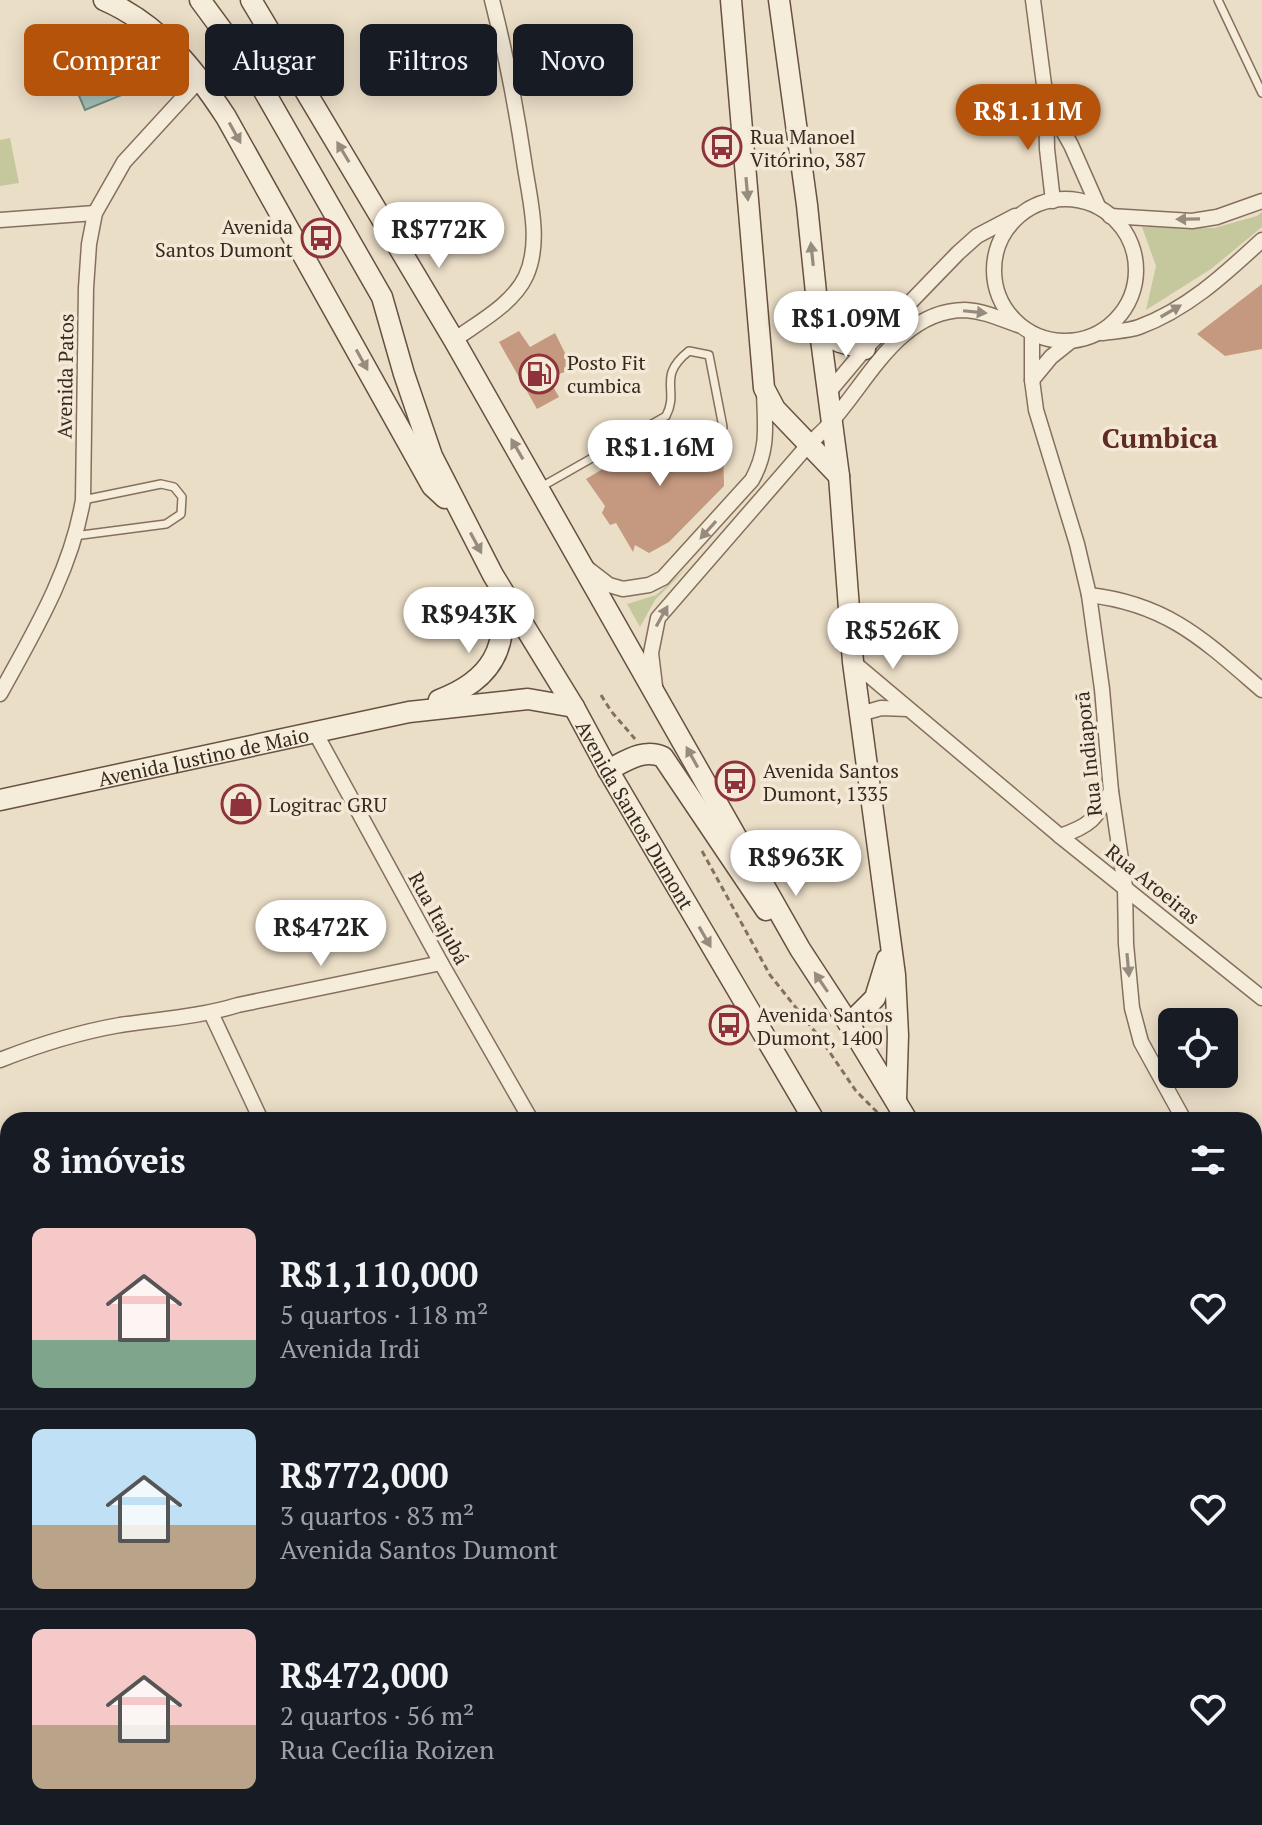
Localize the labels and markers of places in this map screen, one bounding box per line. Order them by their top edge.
pin: R$1.11M [954,84,1102,152]
place label: Rua Manoel Vitórino, 387 [750,123,867,173]
bus stop icon: Rua Manoel Vitórino, 387 [701,126,743,168]
pin: R$772K [374,202,504,270]
place label: Avenida Santos Dumont [155,213,294,263]
bus stop icon: Avenida Santos Dumont [300,217,342,259]
pin: R$1.09M [772,291,920,359]
place label: Posto Fit cumbica [567,349,646,399]
fuel station icon: Posto Fit cumbica [518,353,560,395]
pin: R$1.16M [586,420,734,488]
pin: R$943K [404,587,534,655]
pin: R$526K [828,603,958,671]
place label: Avenida Santos Dumont, 1335 [763,757,899,807]
bus stop icon: Avenida Santos Dumont, 1335 [714,760,756,802]
shop icon: Logitrac GRU [220,783,262,825]
place label: Logitrac GRU [269,791,387,818]
pin: R$963K [731,830,861,898]
pin: R$472K [256,900,386,968]
place label: Avenida Santos Dumont, 1400 [757,1001,893,1051]
bus stop icon: Avenida Santos Dumont, 1400 [708,1004,750,1046]

